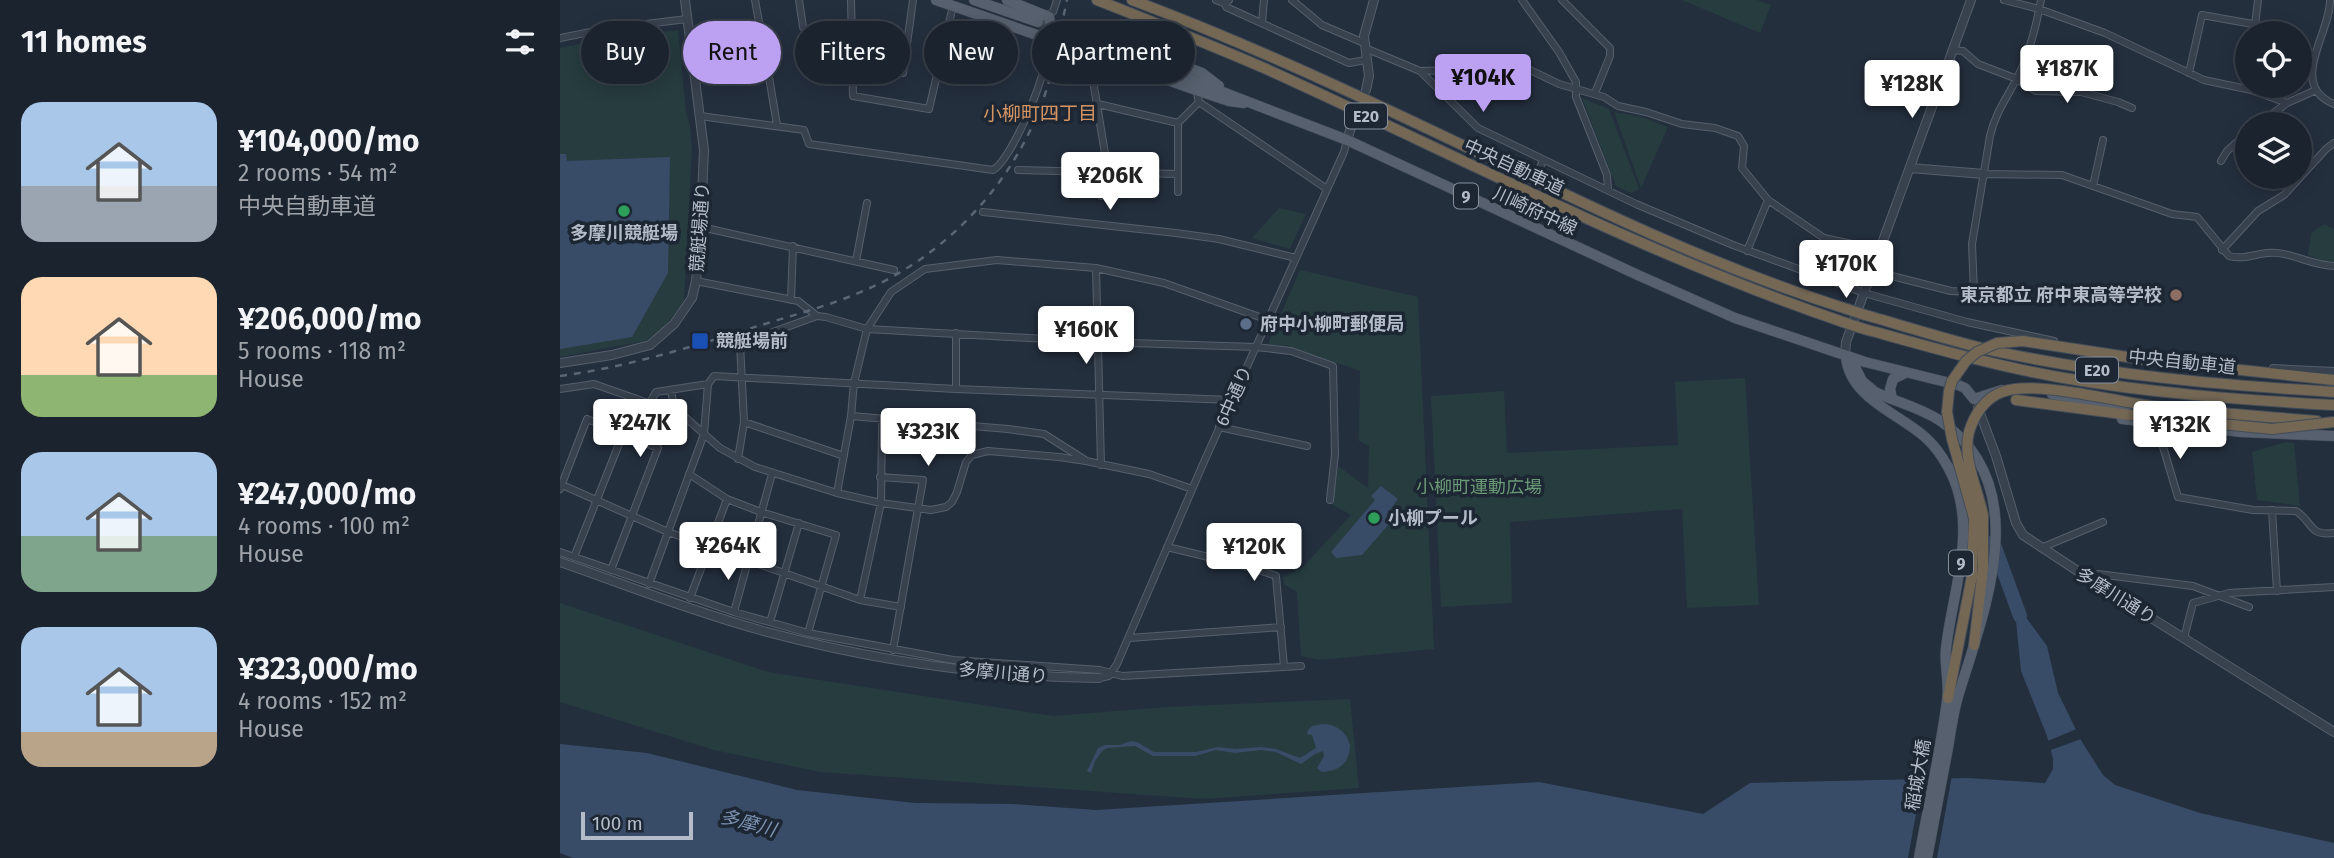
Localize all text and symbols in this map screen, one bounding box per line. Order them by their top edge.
chip: Buy [581,21,669,84]
chip: Rent [683,21,781,84]
chip: Filters [795,21,910,84]
chip: New [924,21,1018,84]
chip: Apartment [1032,21,1195,84]
map controls [2235,21,2312,189]
button: locate [2235,21,2312,98]
icon: filters [501,23,539,61]
text: 11 homes [21,24,147,60]
pin: ¥187K [2018,46,2116,105]
pin: ¥104K [1434,54,1532,114]
text: ¥187K [2036,54,2098,82]
pin: ¥128K [1863,60,1961,120]
text: ¥104K [1451,63,1515,91]
text: ¥128K [1881,69,1943,97]
district label: 小柳町四丁目 [983,102,1097,125]
road number: E20 [1345,104,1387,128]
button: layers [2235,112,2312,189]
text: ¥104,000/mo [238,123,420,159]
icon: home [77,130,161,214]
street label: 中央自動車道 [1460,134,1568,200]
pin: ¥206K [1061,152,1159,212]
text: 2 rooms · 54 m² [238,159,397,187]
text: ¥206K [1077,161,1143,189]
street label: 競艇場通り [686,181,714,273]
street label: 川崎府中線 [1490,182,1580,240]
road number: 9 [1454,184,1478,208]
text: 中央自動車道 [238,192,376,220]
marker: 多摩川競艇場 [616,203,632,219]
place label: 多摩川競艇場 [570,222,678,244]
pin: ¥170K [1797,240,1895,300]
text: ¥170K [1815,249,1877,277]
place label: 東京都立 府中東高等学校 [1960,284,2162,306]
marker: 東京都立 府中東高等学校 [2168,287,2184,303]
text: ¥206,000/mo [238,301,422,337]
icon: home [77,305,161,389]
pin: ¥160K [1037,306,1135,366]
place label: 府中小柳町郵便局 [1260,313,1404,335]
text: ¥160K [1054,315,1118,343]
marker: 府中小柳町郵便局 [1238,316,1254,332]
place label: 競艇場前 [716,330,788,352]
marker: 競艇場前 [690,331,710,351]
text: 5 rooms · 118 m² [238,337,406,365]
street label: 中央自動車道 [2127,345,2237,379]
road number: E20 [2076,358,2118,382]
street label: 6中通り [1211,362,1257,430]
text: House [238,365,304,393]
pin: ¥247K [591,400,689,459]
pin: ¥132K [2131,402,2229,461]
text: ¥247K [609,408,671,436]
pin: ¥323K [879,408,977,468]
text: ¥132K [2149,410,2211,438]
text: ¥323K [897,417,959,445]
text: ¥247,000/mo [238,476,416,512]
park label: 小柳町運動広場 [1416,476,1542,498]
icon: home [77,480,161,564]
place label: 小柳プール [1388,507,1478,529]
marker: 小柳プール [1366,510,1382,526]
text: 4 rooms · 100 m² [238,512,410,540]
pin: ¥264K [679,522,777,582]
pin: ¥120K [1205,524,1303,583]
text: ¥264K [695,531,761,559]
text: ¥120K [1223,532,1285,560]
text: House [238,540,304,568]
road number: 9 [1949,550,1973,576]
street label: 多摩川通り [2072,563,2160,629]
text: ¥323,000/mo [238,651,418,687]
icon: home [77,655,161,739]
street label: 多摩川通り [957,658,1049,688]
text: 4 rooms · 152 m² [238,687,407,715]
text: House [238,715,304,743]
street label: 稲城大橋 [1901,738,1935,812]
water label: 多摩川 [717,805,780,842]
scale bar [581,809,693,841]
text: 100 m [592,812,643,835]

